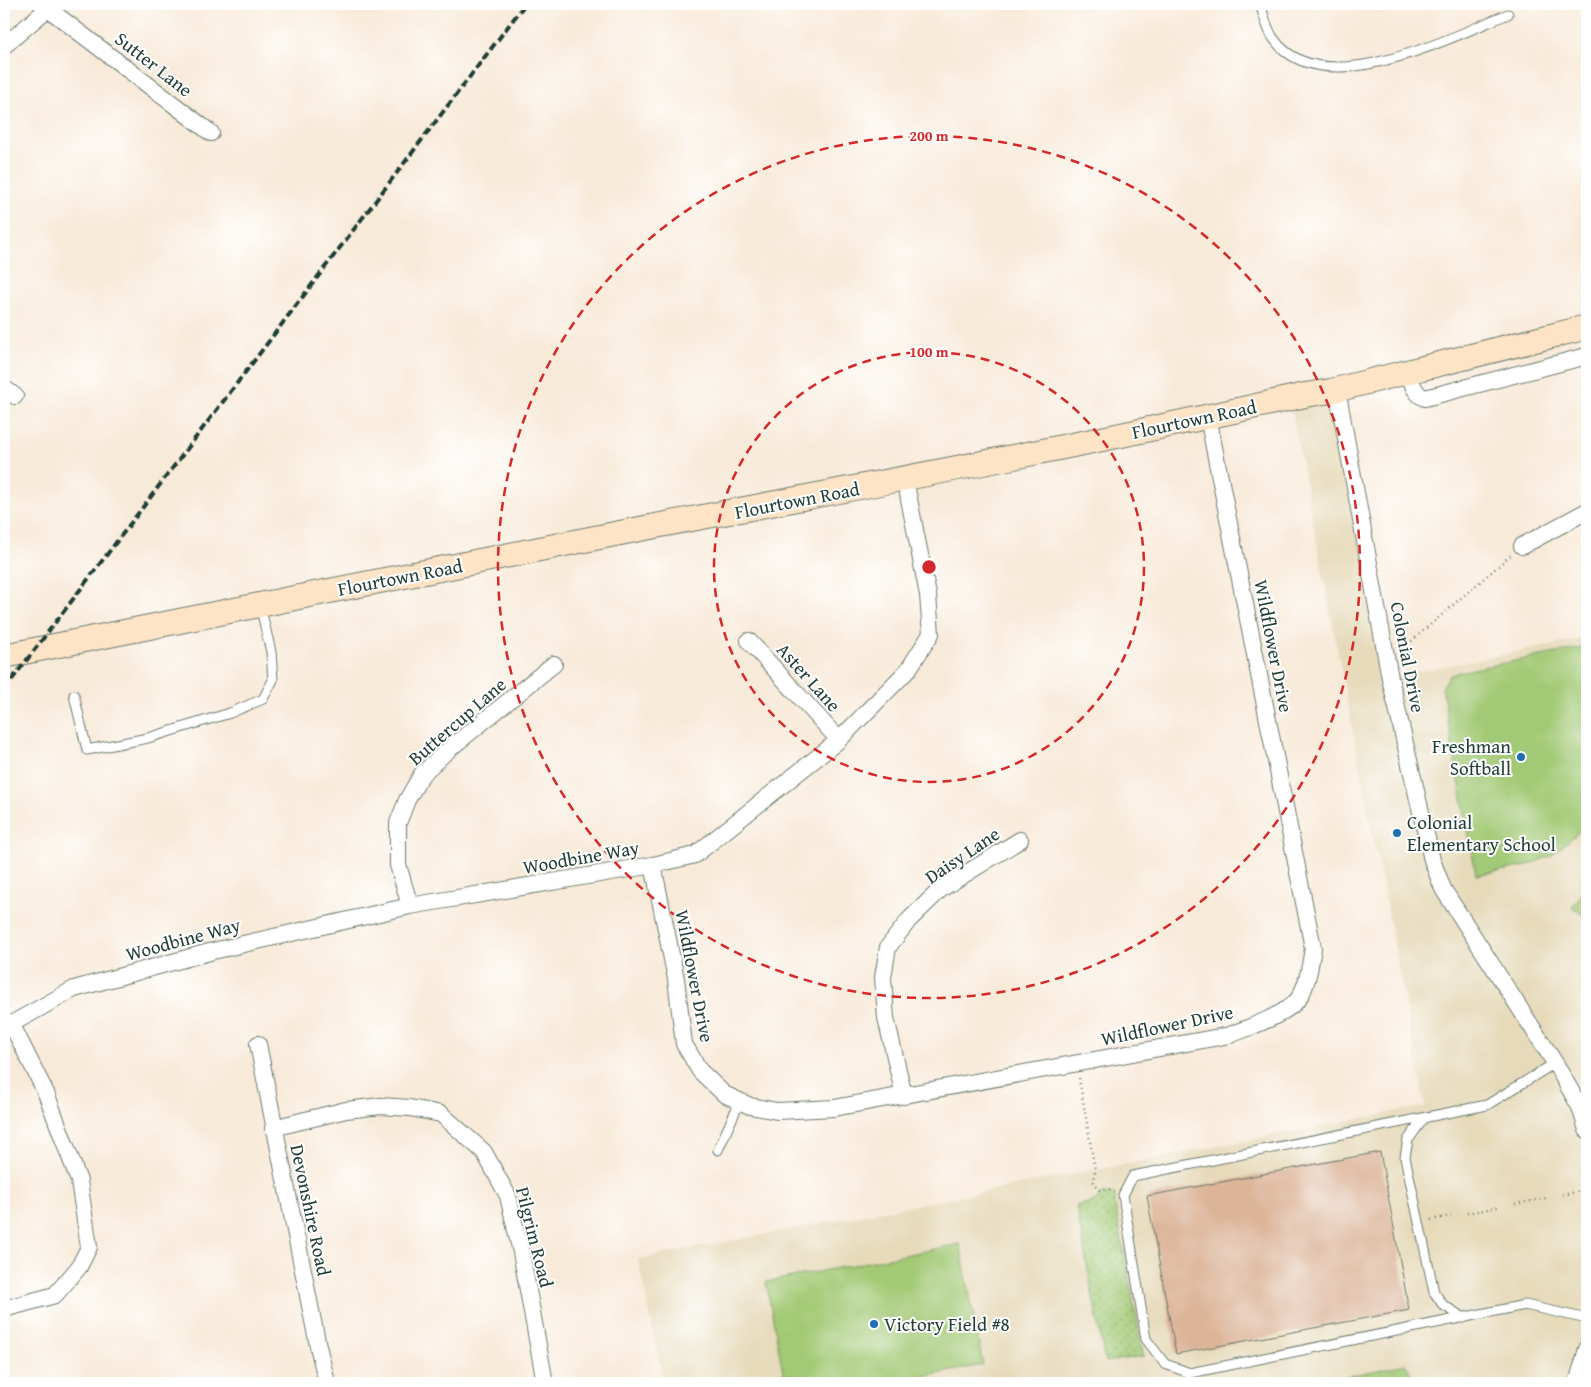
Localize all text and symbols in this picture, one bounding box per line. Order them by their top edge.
street label: Sutter Lane [109,25,199,103]
text: 200 m [909,125,949,146]
text: 100 m [909,341,949,362]
street label: Flourtown Road [1129,392,1260,446]
street label: Flourtown Road [732,474,863,526]
street label: Flourtown Road [335,551,466,603]
centre of rings [920,558,938,576]
street label: Wildflower Drive [1247,577,1301,715]
street label: Colonial Drive [1384,599,1432,715]
street label: Aster Lane [770,636,848,718]
street label: Buttercup Lane [402,670,512,772]
place label: Freshman Softball [1432,732,1511,782]
marker: Freshman Softball [1515,751,1527,763]
place label: Colonial Elementary School [1407,808,1556,858]
street label: Daisy Lane [919,820,1005,890]
marker: Colonial Elementary School [1391,827,1403,839]
street label: Woodbine Way [521,833,642,881]
street label: Wildflower Drive [668,907,722,1045]
street label: Woodbine Way [123,910,244,968]
street label: Wildflower Drive [1098,997,1236,1053]
street label: Devonshire Road [283,1142,339,1279]
street label: Pilgrim Road [509,1184,561,1291]
place label: Victory Field #8 [884,1310,1010,1338]
marker: Victory Field #8 [868,1318,880,1330]

